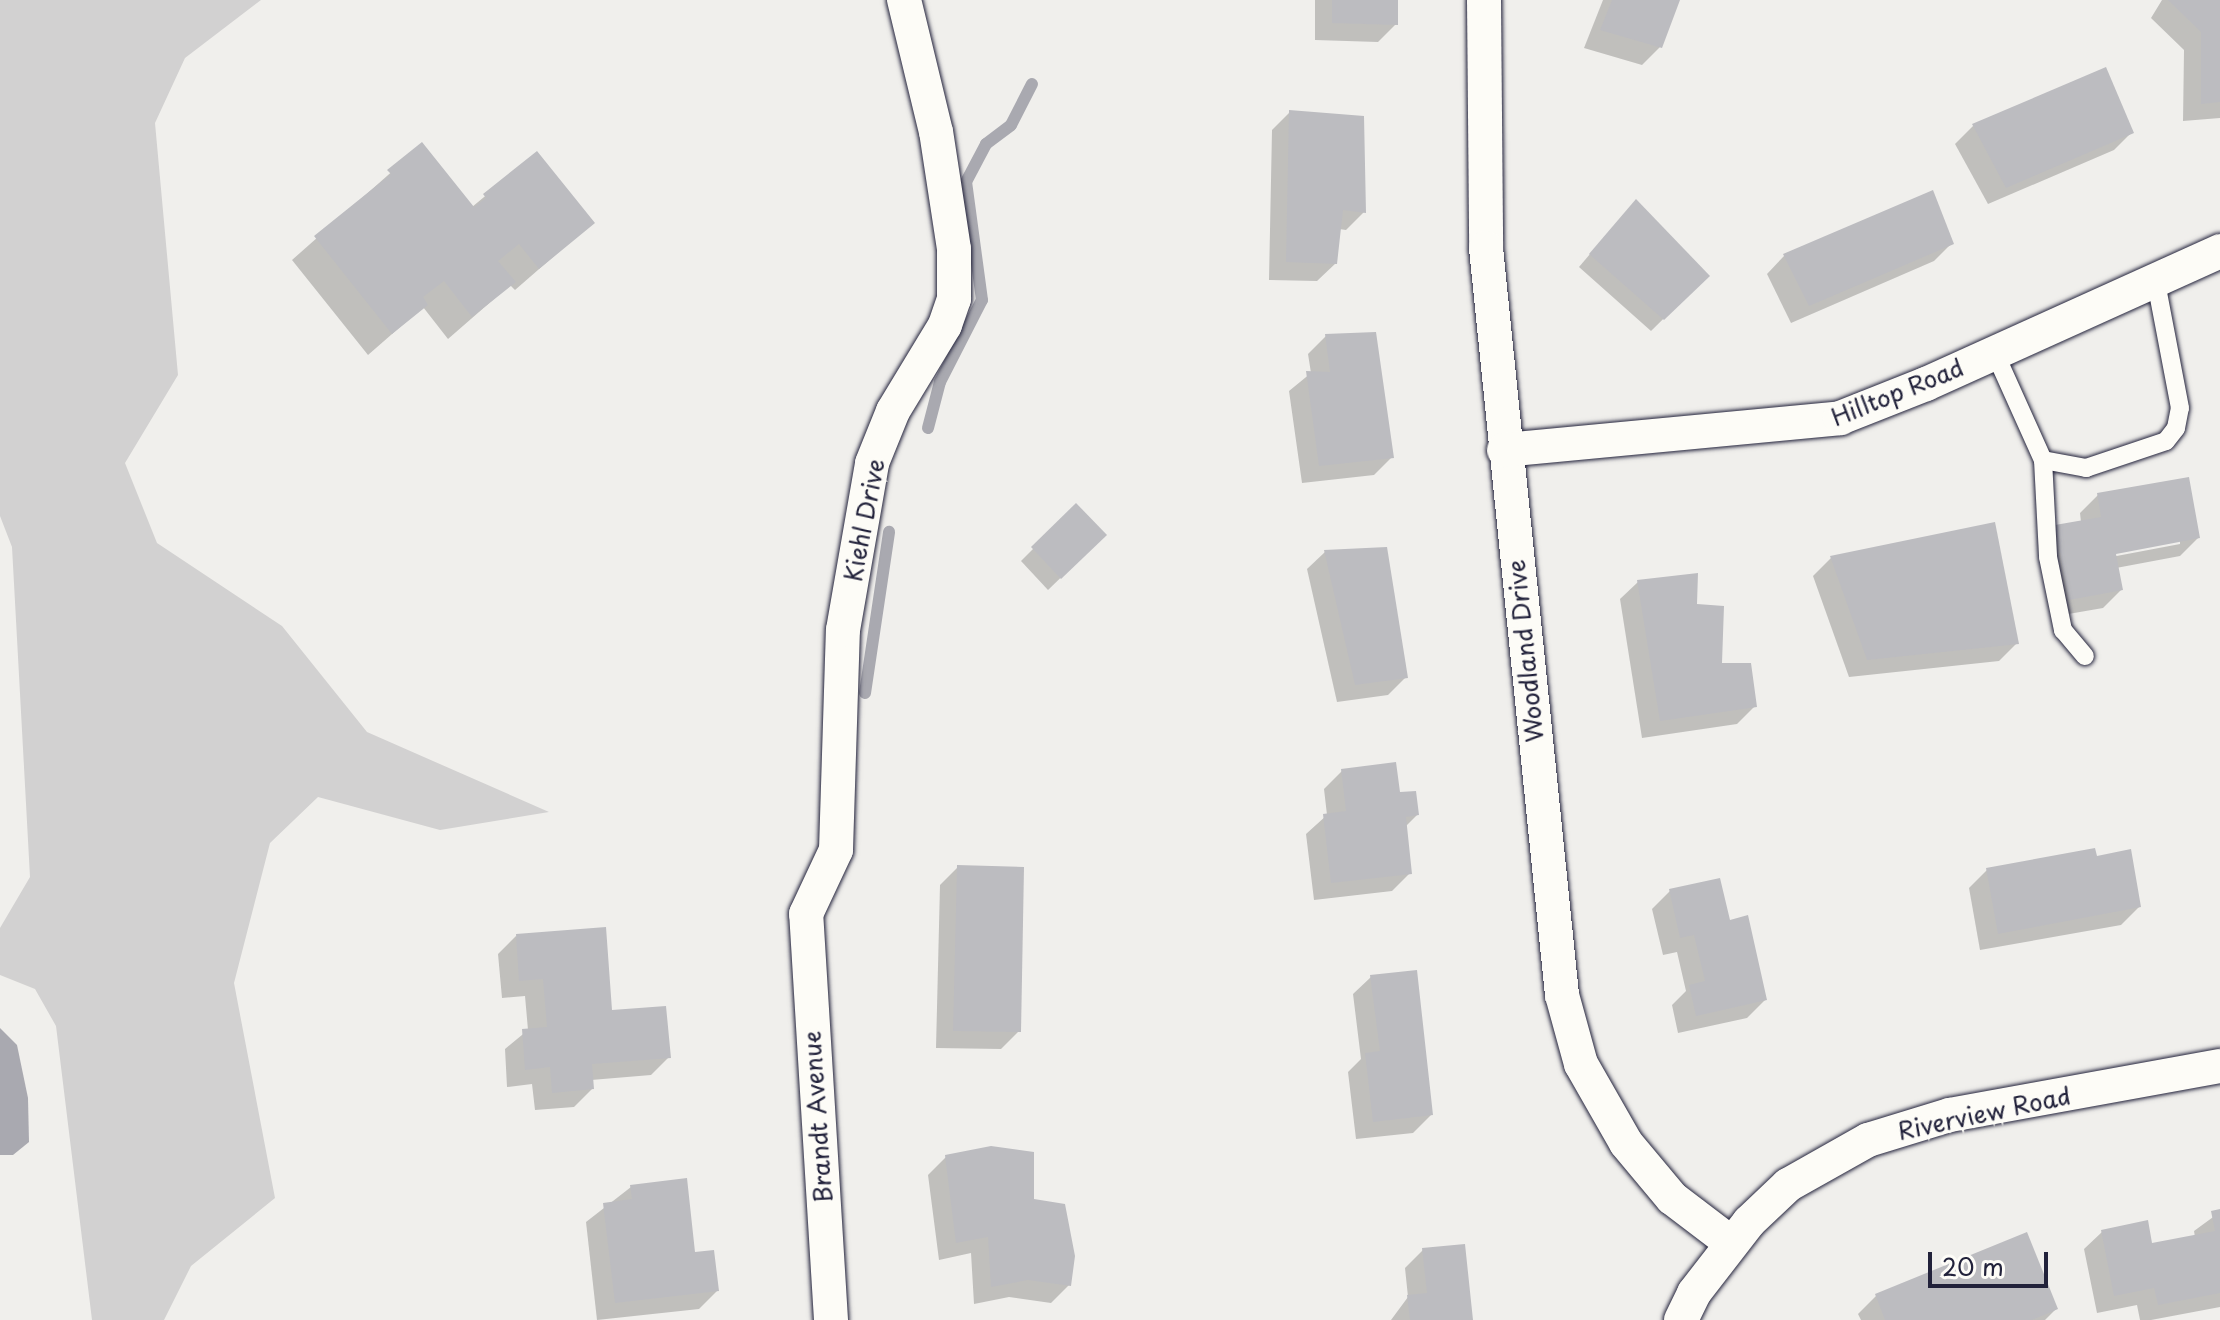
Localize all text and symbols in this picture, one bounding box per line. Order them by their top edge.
street label: Hilltop Road [1826,352,1968,432]
street label: Kiehl Drive [838,456,890,584]
street label: Woodland Drive [1501,558,1549,744]
street label: Brandt Avenue [797,1031,837,1203]
street label: Riverview Road [1896,1081,2072,1145]
scale bar [1932,1236,2052,1286]
text: 20 m [1942,1248,2004,1284]

